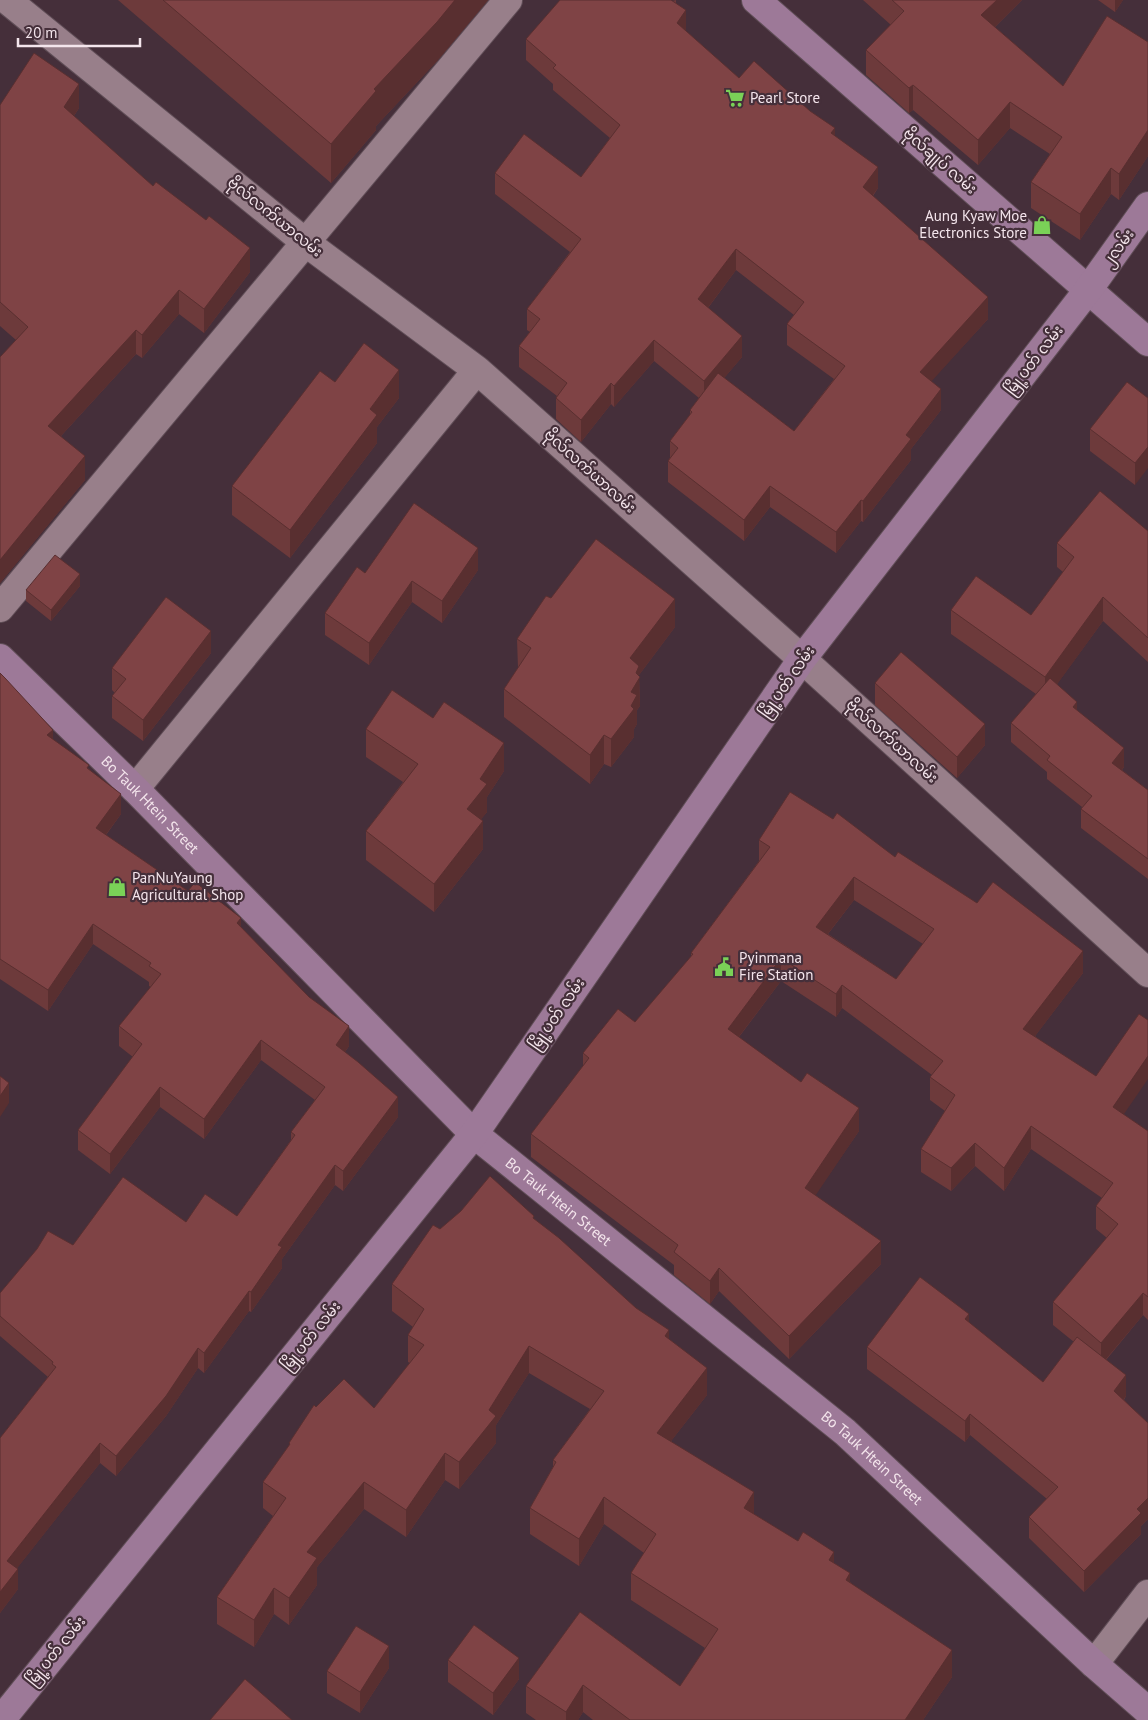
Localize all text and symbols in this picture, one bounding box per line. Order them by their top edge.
scale bar [18,15,140,47]
text: 20 m [25,23,58,42]
supermarket icon: Pearl Store [724,87,746,109]
place label: Pearl Store [750,88,820,107]
street label: ဗိုလ်ချုပ် လမ်း [898,123,981,200]
street label: ဗိုလ်လက်ယာလမ်း [222,173,327,263]
place label: Aung Kyaw Moe Electronics Store [919,206,1027,242]
shop icon: Aung Kyaw Moe Electronics Store [1031,214,1053,236]
street label: ၂လမ်း [1097,225,1140,272]
street label: မြို့ပတ် လမ်း [1000,321,1069,400]
street label: ဗိုလ်လက်ယာလမ်း [539,425,640,519]
street label: မြို့ပတ် လမ်း [755,642,821,723]
street label: ဗိုလ်လက်ယာလမ်း [841,695,942,789]
street label: Bo Tauk Htein Street [98,752,203,858]
place label: PanNuYaung Agricultural Shop [132,868,243,904]
shop icon: PanNuYaung Agricultural Shop [106,876,128,898]
place label: Pyinmana Fire Station [739,948,813,984]
public building icon: Pyinmana Fire Station [713,956,735,978]
street label: မြို့ပတ် လမ်း [525,974,591,1055]
street label: Bo Tauk Htein Street [502,1153,616,1250]
street label: မြို့ပတ် လမ်း [277,1297,347,1376]
street label: Bo Tauk Htein Street [818,1407,927,1509]
street label: မြို့ပတ် လမ်း [22,1612,92,1691]

